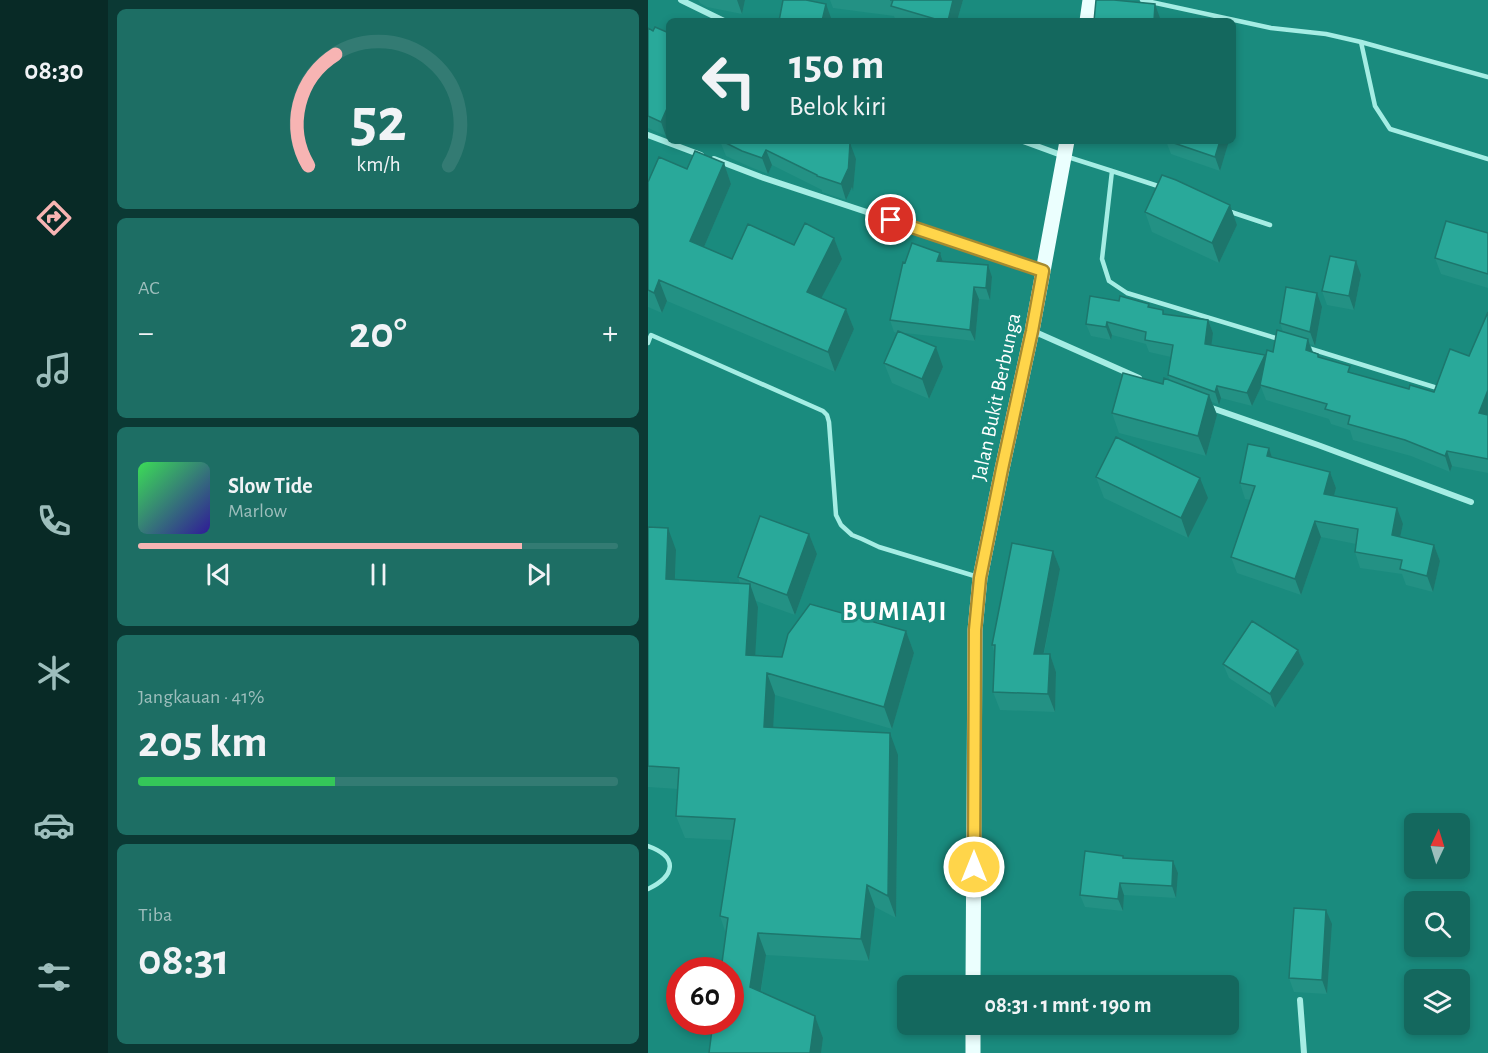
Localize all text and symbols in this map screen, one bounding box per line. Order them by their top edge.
icon: left [690,42,768,120]
text: 150 m [789,44,884,86]
text: 08:30 [24,57,84,84]
text: 52 [350,90,406,152]
text: Belok kiri [789,93,886,120]
text: km/h [356,154,400,175]
pin [865,194,916,245]
icon: directions [33,197,75,239]
icon: arrive [874,203,907,236]
text: AC [138,278,160,298]
text: 20° [349,311,407,356]
street label: Jalan Bukit Berbunga [968,311,1025,483]
text: − [138,317,154,350]
text: + [602,317,618,350]
icon: music [33,349,75,391]
text: Slow Tide [228,475,313,497]
icon: phone [33,500,75,542]
text: Marlow [228,501,287,521]
icon: previous [202,558,235,591]
icon: pause [362,558,395,591]
icon: next [522,558,555,591]
district label: BUMIAJI [842,598,948,625]
icon: climate [33,652,75,694]
text: Jangkauan · 41% [138,687,265,707]
text: 205 km [138,720,267,765]
icon: car [33,804,75,846]
north arrow [1404,813,1470,879]
map controls [1404,813,1470,1035]
position arrow [942,835,1006,899]
button: search [1404,891,1470,957]
text: Tiba [138,905,172,925]
text: 08:31 [138,938,230,983]
icon: filters [33,956,75,998]
speed limit sign: 60 [666,957,744,1035]
button: layers [1404,969,1470,1035]
text: 08:31 · 1 mnt · 190 m [984,994,1152,1016]

